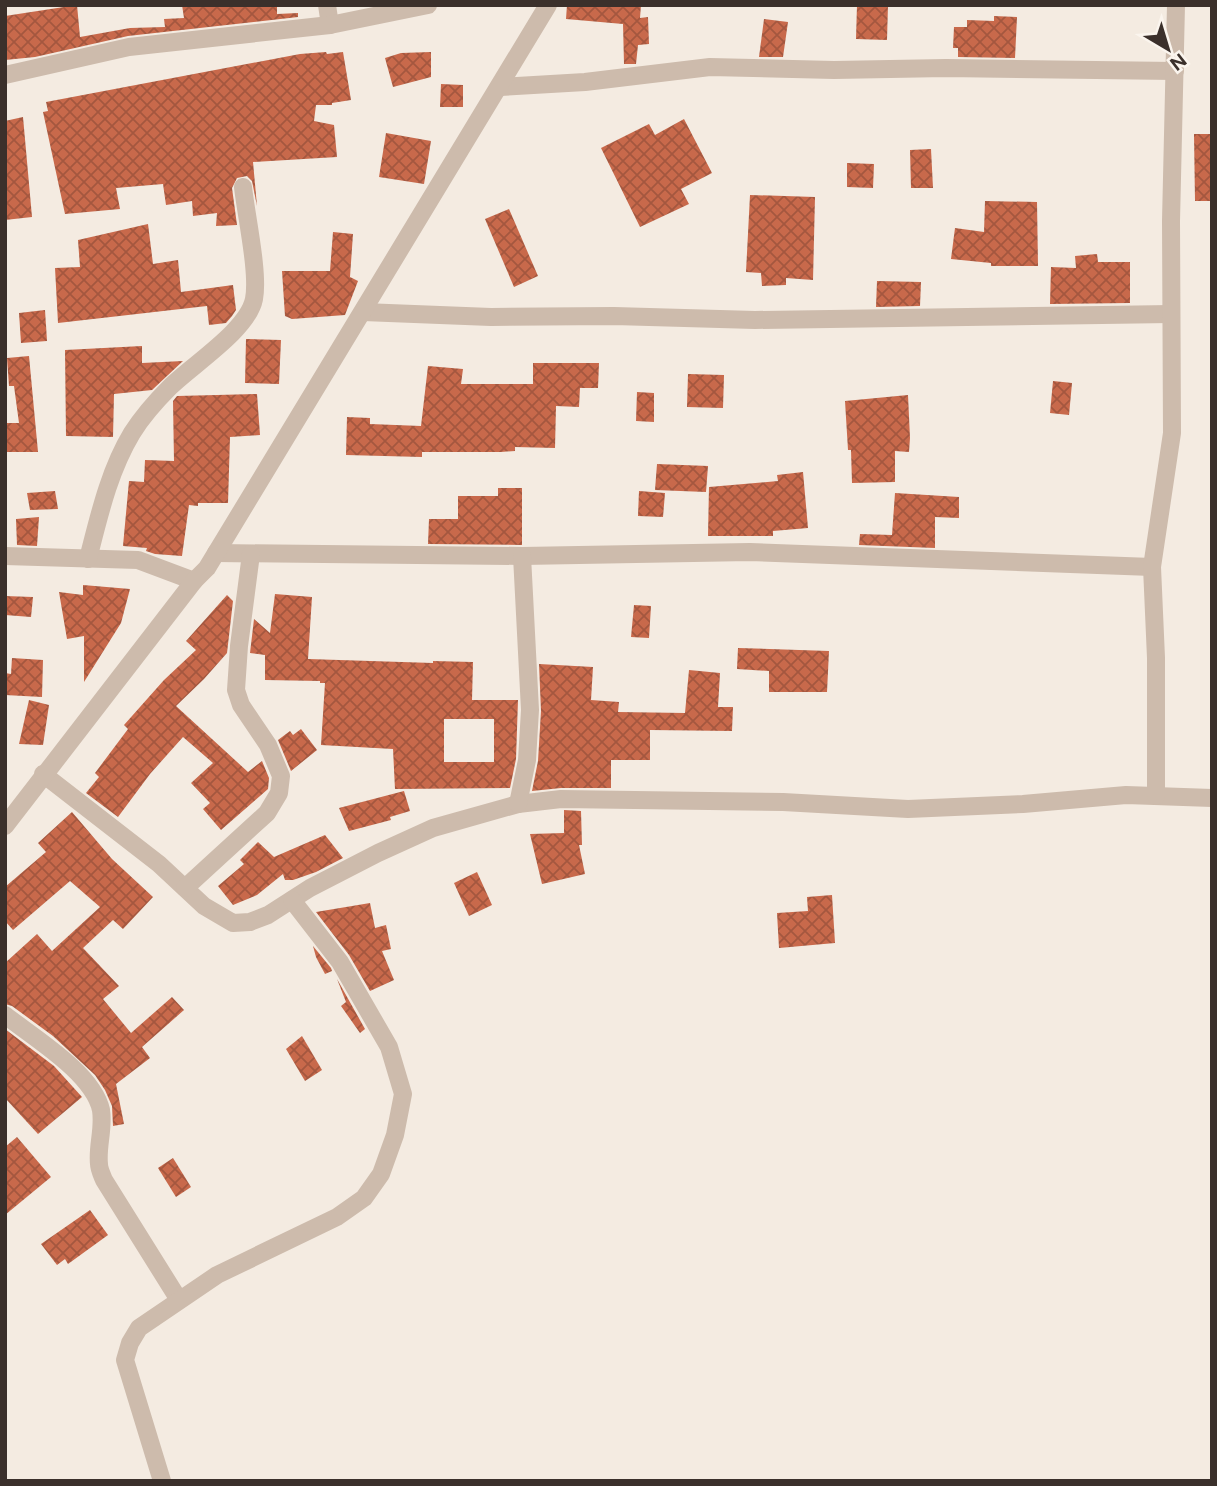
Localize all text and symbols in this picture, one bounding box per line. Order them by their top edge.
north arrow [1133,14,1203,84]
text: N [1165,48,1191,76]

